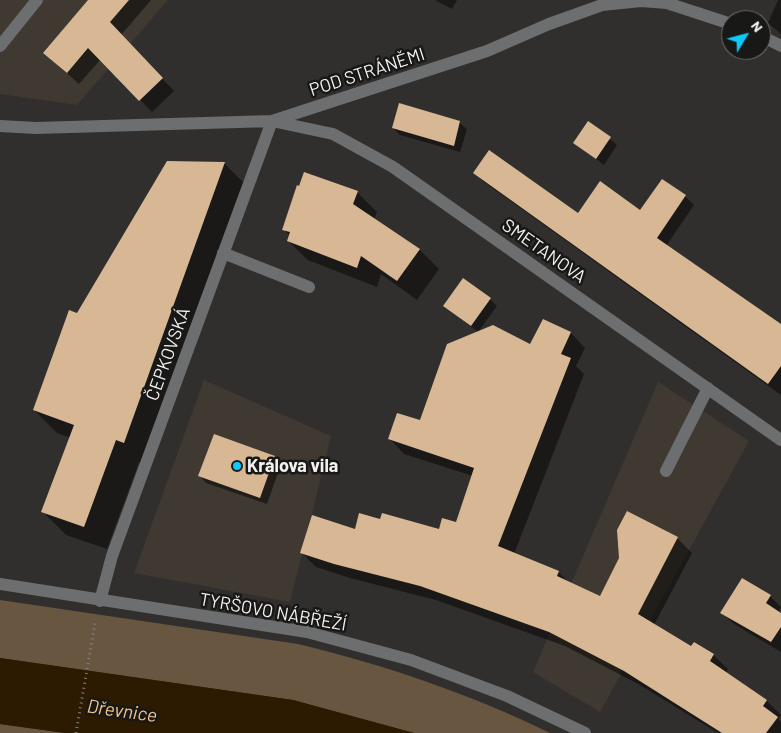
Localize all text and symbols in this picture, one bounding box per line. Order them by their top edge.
north arrow [721,10,771,60]
text: N [748,17,767,35]
street label: POD STRÁNĚMI [307,43,427,101]
street label: SMETANOVA [498,214,590,288]
street label: ČEPKOVSKÁ [141,304,195,404]
place label: Králova vila [247,455,338,477]
marker: Králova vila [231,460,243,472]
street label: TYRŠOVO NÁBŘEŽÍ [198,588,348,636]
water label: Dřevnice [86,695,158,727]

